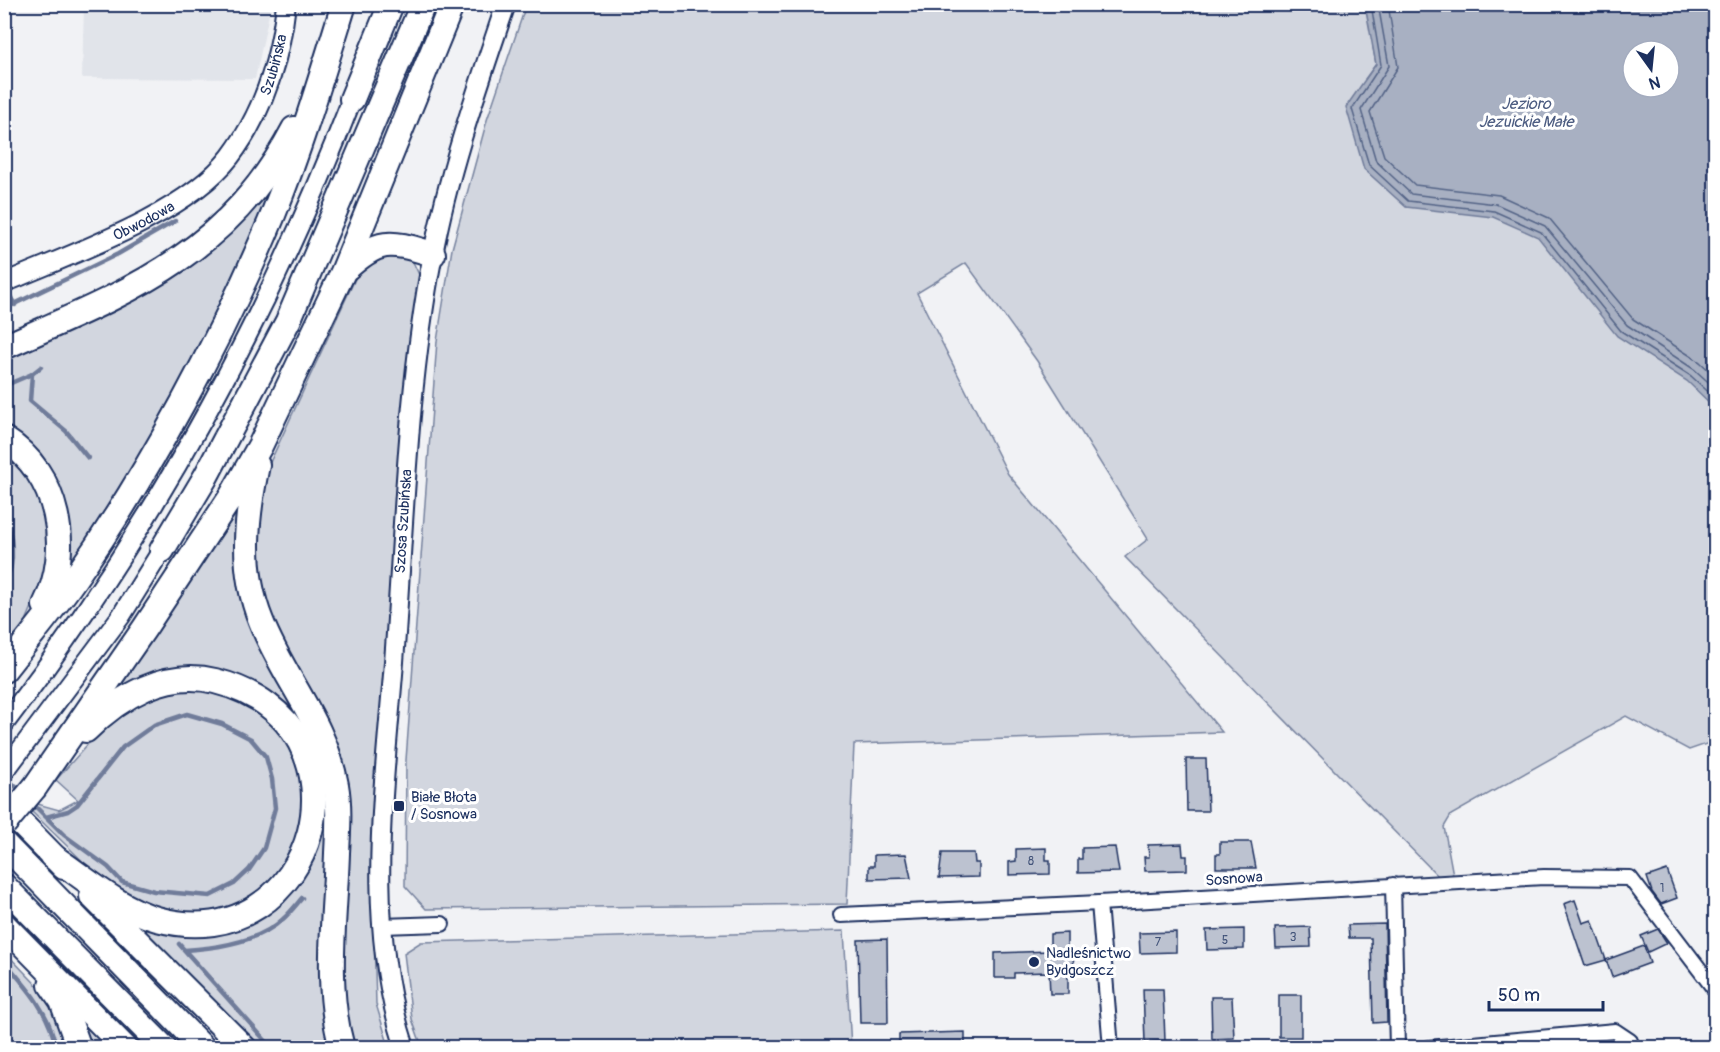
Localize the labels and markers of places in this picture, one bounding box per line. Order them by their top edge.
place label: Białe Błota / Sosnowa [411,788,477,824]
marker: Białe Błota / Sosnowa [392,799,406,813]
place label: Nadleśnictwo Bydgoszcz [1046,944,1131,980]
marker: Nadleśnictwo Bydgoszcz [1027,955,1041,969]

